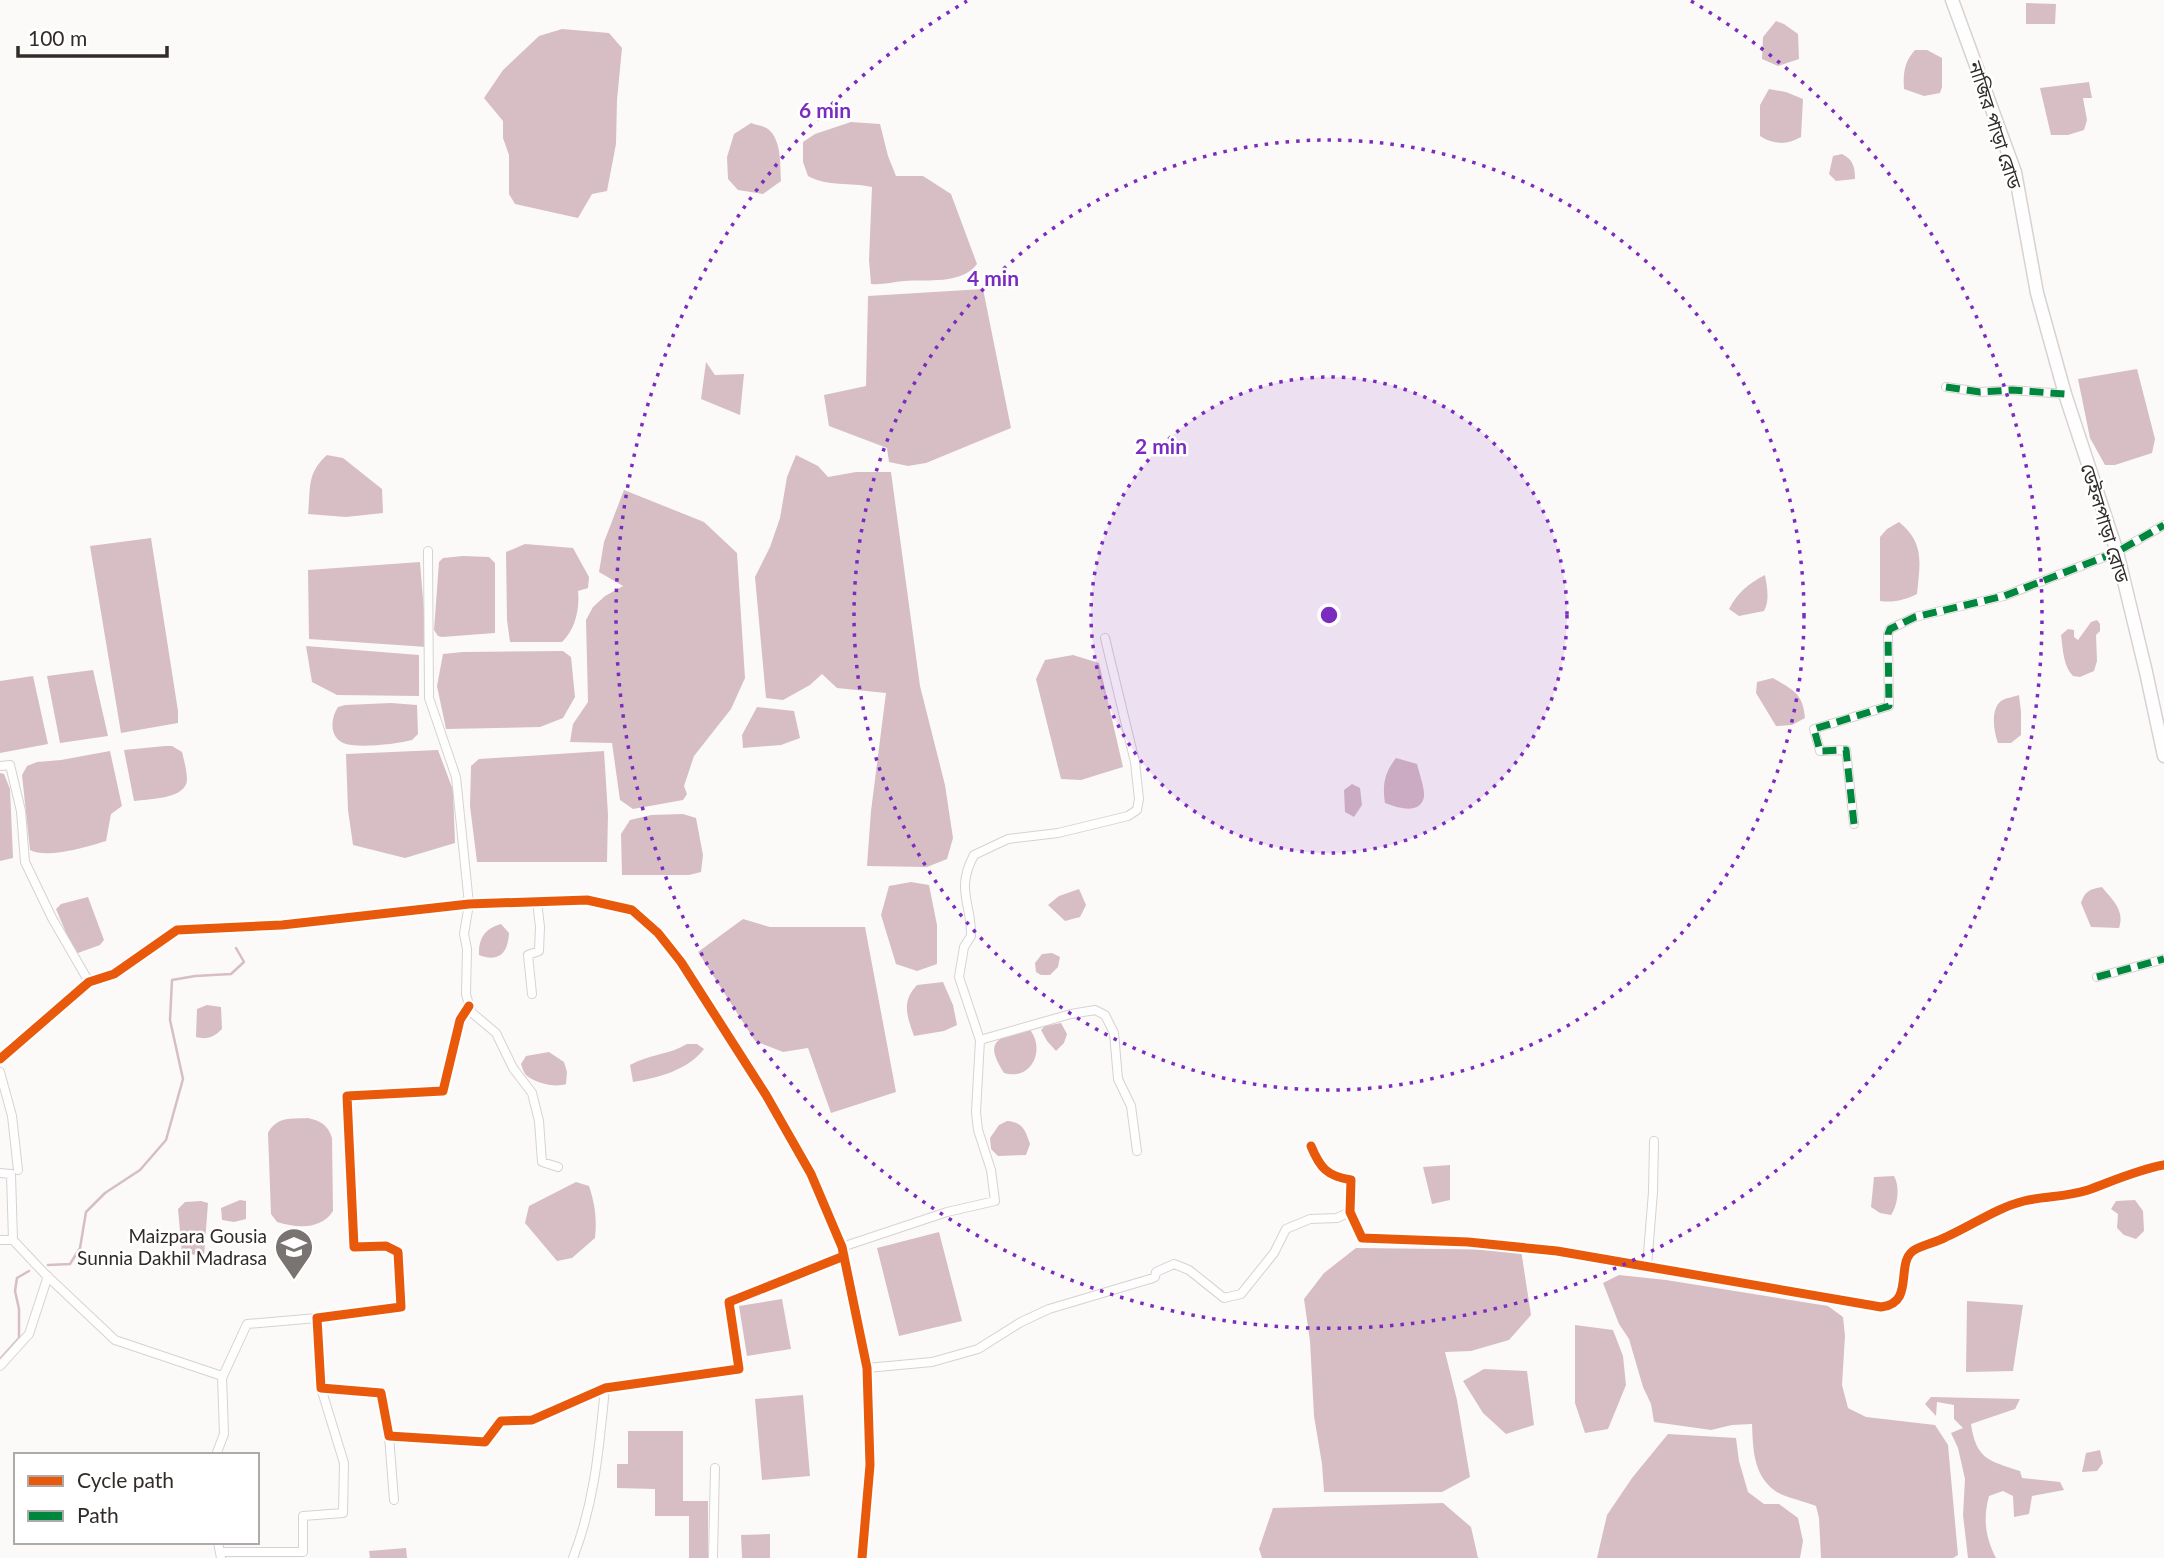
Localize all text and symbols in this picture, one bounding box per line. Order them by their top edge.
scale bar [18,14,166,58]
text: 100 m [28,25,87,50]
street label: নাজির পাড়া রোড [1964,57,2027,192]
text: 6 min [799,97,851,122]
text: 4 min [967,265,1019,290]
text: 2 min [1135,433,1187,458]
street label: ডেইলপাড়া রোড [2076,461,2135,586]
centre of rings [1317,603,1341,627]
place label: Maizpara Gousia Sunnia Dakhil Madrasa [77,1224,267,1269]
school or university icon: Maizpara Gousia Sunnia Dakhil Madrasa [273,1226,315,1281]
legend [14,1453,259,1544]
text: Cycle path [77,1467,174,1492]
text: Path [77,1502,119,1527]

